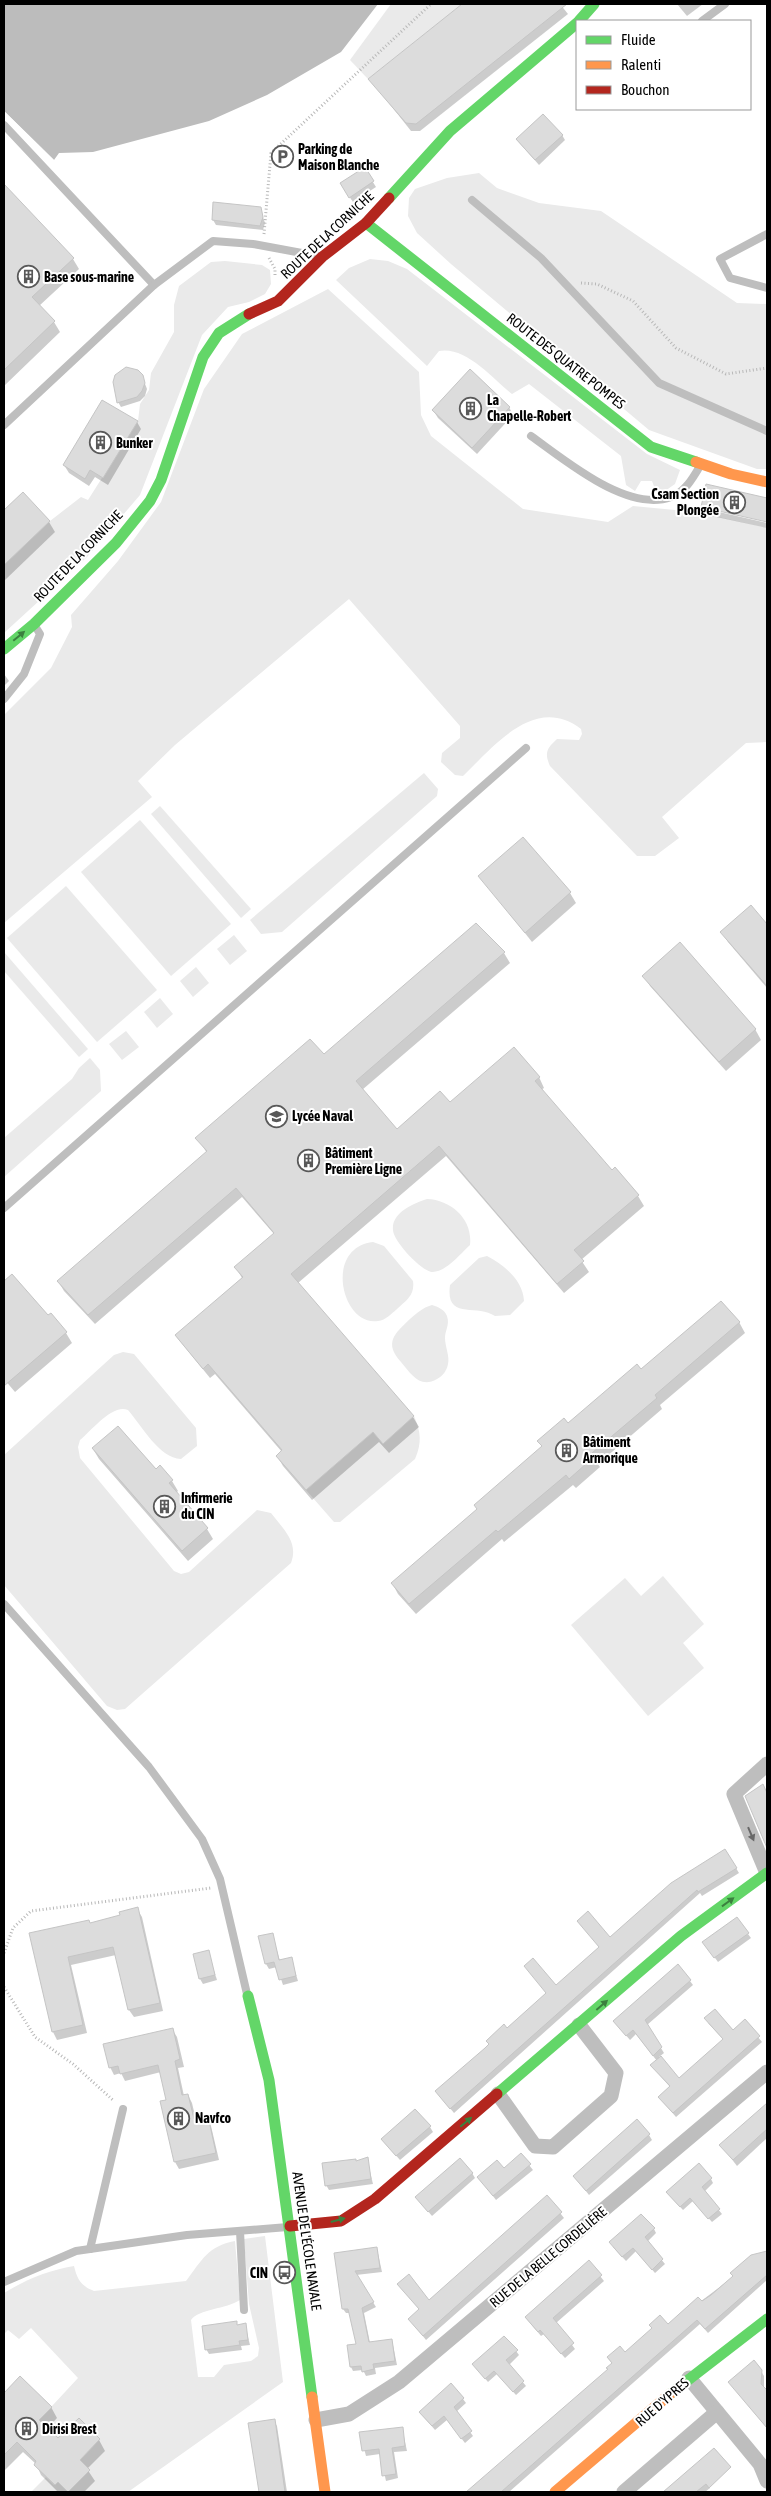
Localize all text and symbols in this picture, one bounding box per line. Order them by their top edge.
legend [576,20,751,110]
text: Fluide [621,31,656,48]
text: Ralenti [621,56,661,73]
text: Bouchon [621,81,670,98]
place label: Parking de Maison Blanche [298,141,379,173]
parking icon: Parking de Maison Blanche [270,145,294,169]
street label: ROUTE DE LA CORNICHE [277,188,377,282]
building icon: Base sous-marine [16,265,40,289]
place label: Base sous-marine [44,269,134,285]
street label: ROUTE DES QUATRE POMPES [504,310,628,412]
place label: La Chapelle-Robert [487,392,571,424]
building icon: La Chapelle-Robert [459,396,483,420]
building icon: Bunker [88,431,112,455]
place label: Bunker [116,435,153,451]
place label: Csam Section Plongée [651,486,719,518]
building icon: Csam Section Plongée [723,490,747,514]
street label: ROUTE DE LA CORNICHE [30,507,126,605]
one-way arrow [12,631,25,642]
school or university icon: Lycée Naval [264,1104,288,1128]
place label: Lycée Naval [292,1108,353,1124]
place label: Bâtiment Première Ligne [325,1145,402,1177]
building icon: Bâtiment Première Ligne [297,1149,321,1173]
place label: Bâtiment Armorique [582,1434,638,1466]
building icon: Bâtiment Armorique [555,1438,579,1462]
place label: Infirmerie du CIN [181,1490,233,1522]
building icon: Infirmerie du CIN [153,1494,177,1518]
one-way arrow [747,1827,755,1841]
one-way arrow [721,1897,735,1907]
one-way arrow [596,1999,609,2010]
building icon: Navfco [167,2106,191,2130]
place label: Navfco [195,2110,232,2126]
one-way arrow [459,2116,471,2128]
street label: AVENUE DE L'ÉCOLE NAVALE [289,2171,325,2311]
street label: RUE DE LA BELLE CORDELIÈRE [486,2204,610,2310]
one-way arrow [330,2216,346,2224]
bus stop icon: CIN [272,2261,296,2285]
place label: CIN [250,2265,268,2281]
street label: RUE D'YPRES [632,2374,692,2429]
building icon: Dirisi Brest [14,2417,38,2441]
place label: Dirisi Brest [42,2421,97,2437]

